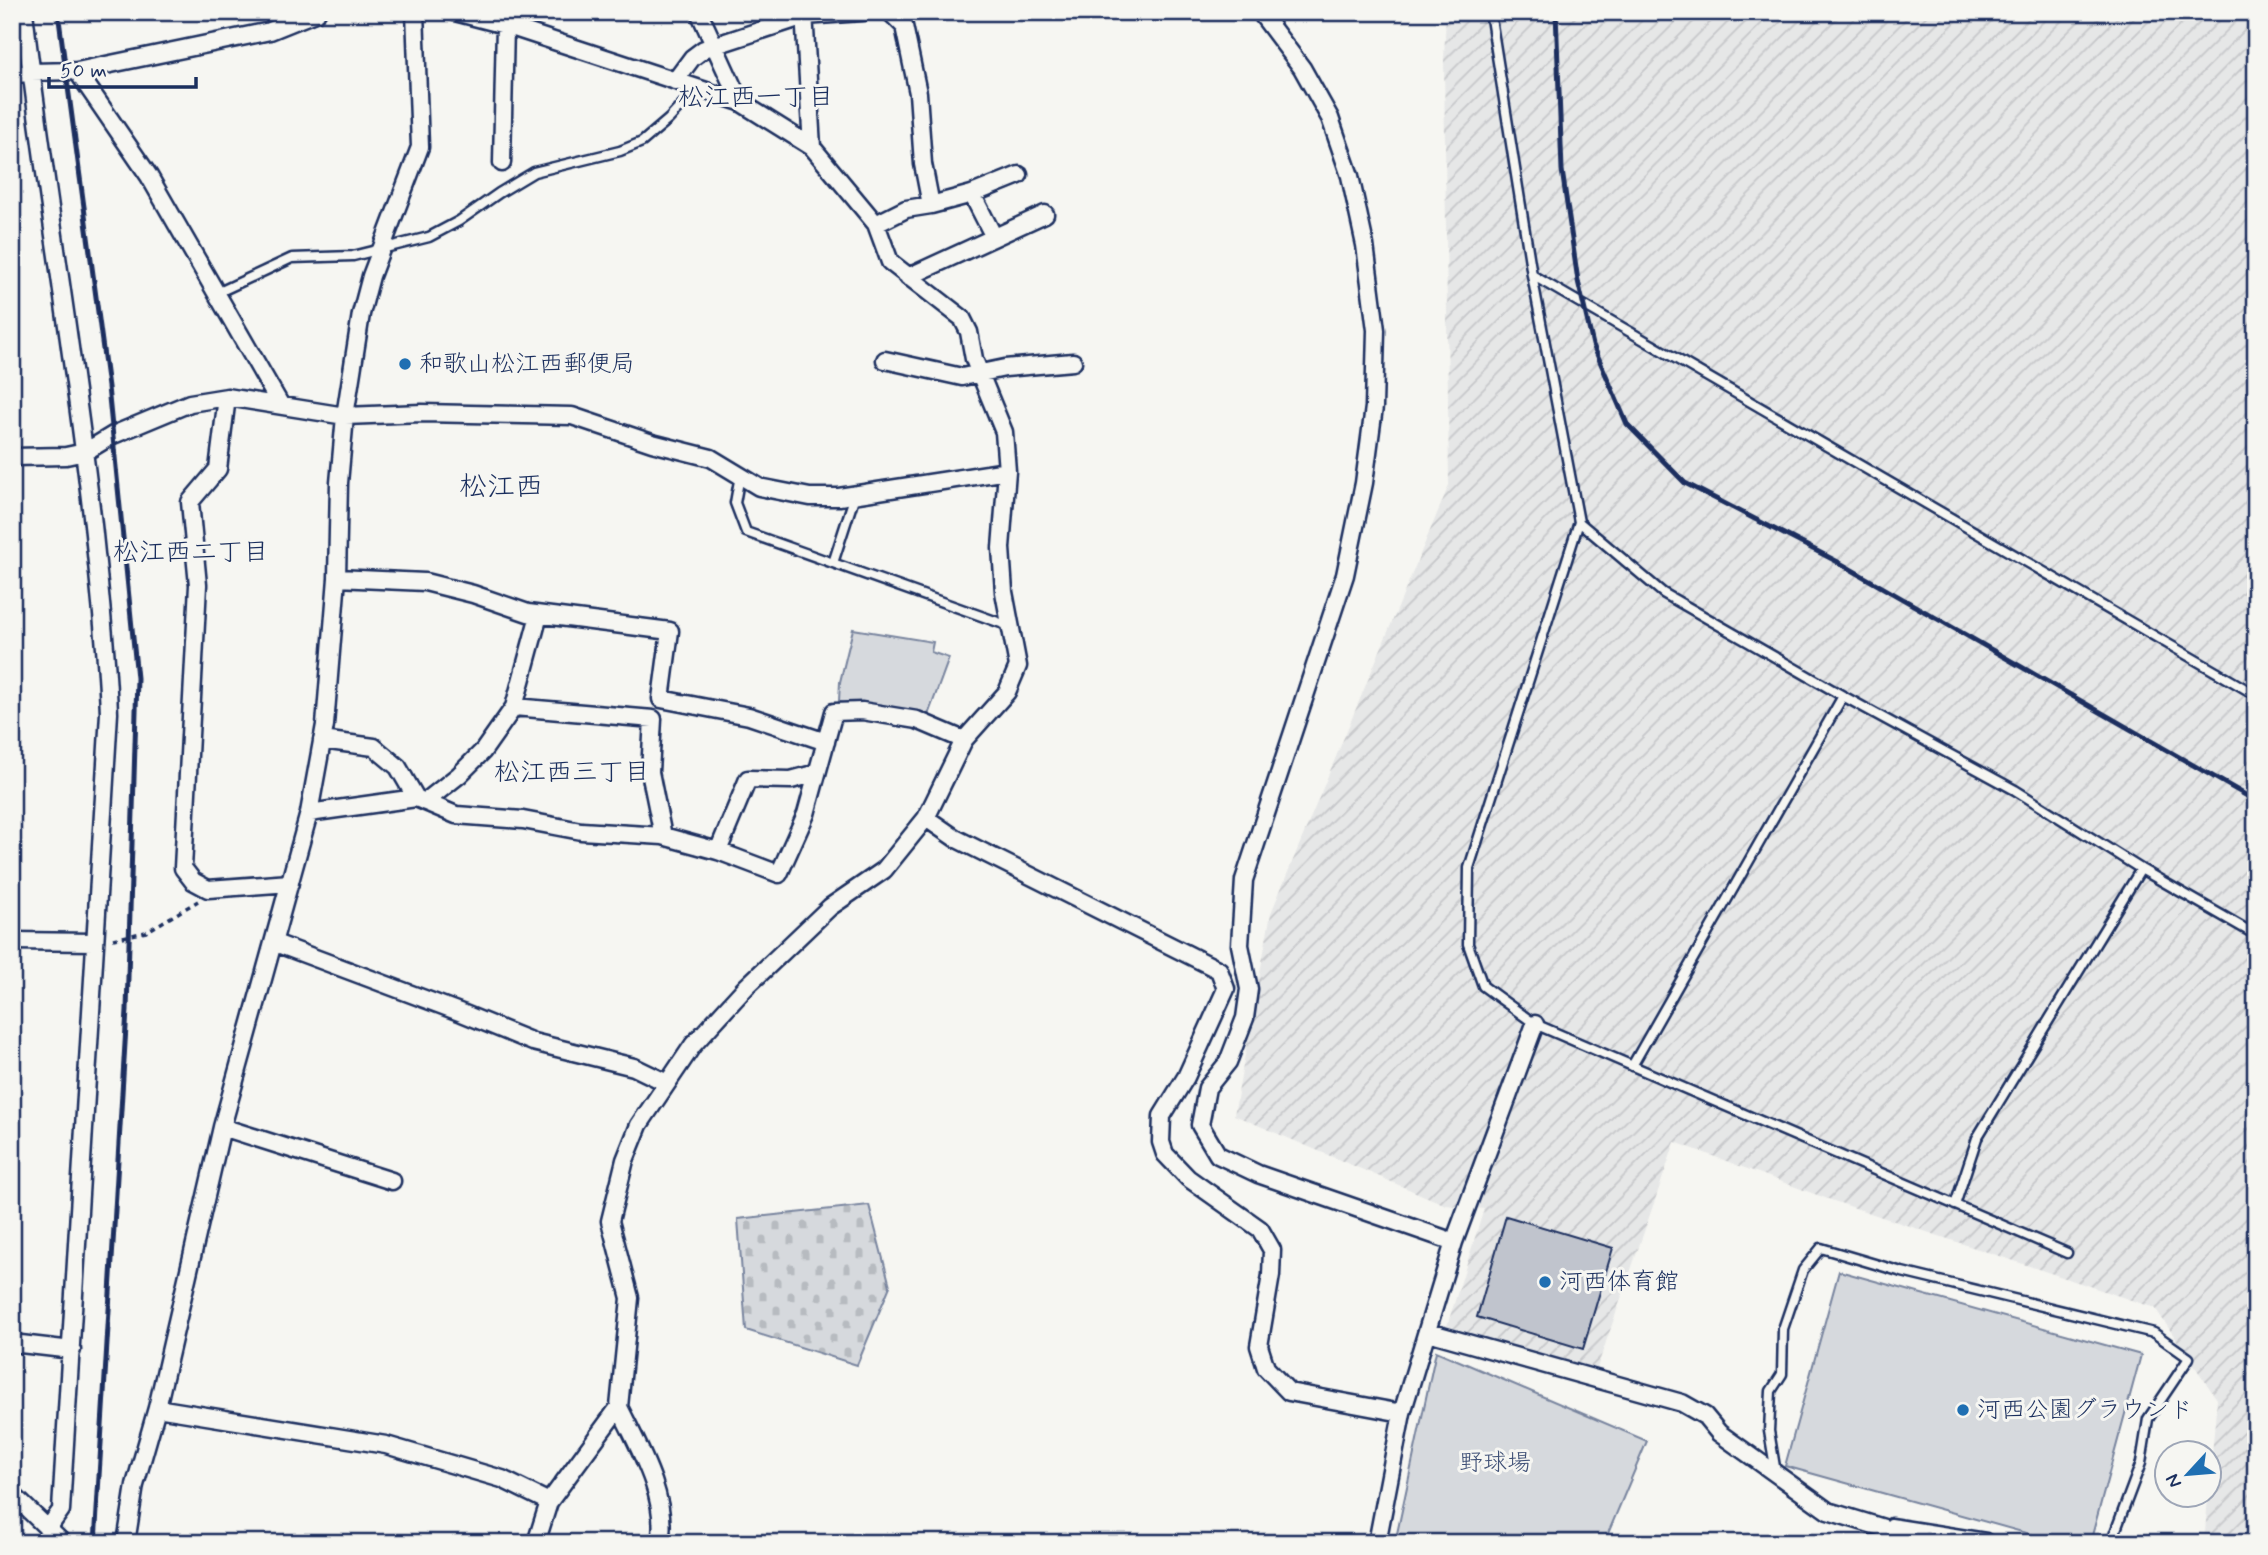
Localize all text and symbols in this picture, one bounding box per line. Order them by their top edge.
scale bar [49,46,196,90]
text: 50 m [60,57,107,85]
district label: 松江西一丁目 [678,81,834,115]
place label: 和歌山松江西郵便局 [419,349,635,380]
marker: 和歌山松江西郵便局 [397,356,413,372]
district label: 松江西 [459,469,543,506]
district label: 松江西二丁目 [113,536,269,570]
district label: 松江西三丁目 [494,756,650,790]
place label: 河西体育館 [1559,1267,1679,1298]
marker: 河西体育館 [1537,1274,1553,1290]
place label: 河西公園グラウンド [1977,1395,2193,1426]
marker: 河西公園グラウンド [1955,1402,1971,1418]
north arrow [2152,1440,2222,1510]
park label: 野球場 [1459,1448,1531,1479]
text: N [2160,1470,2188,1492]

